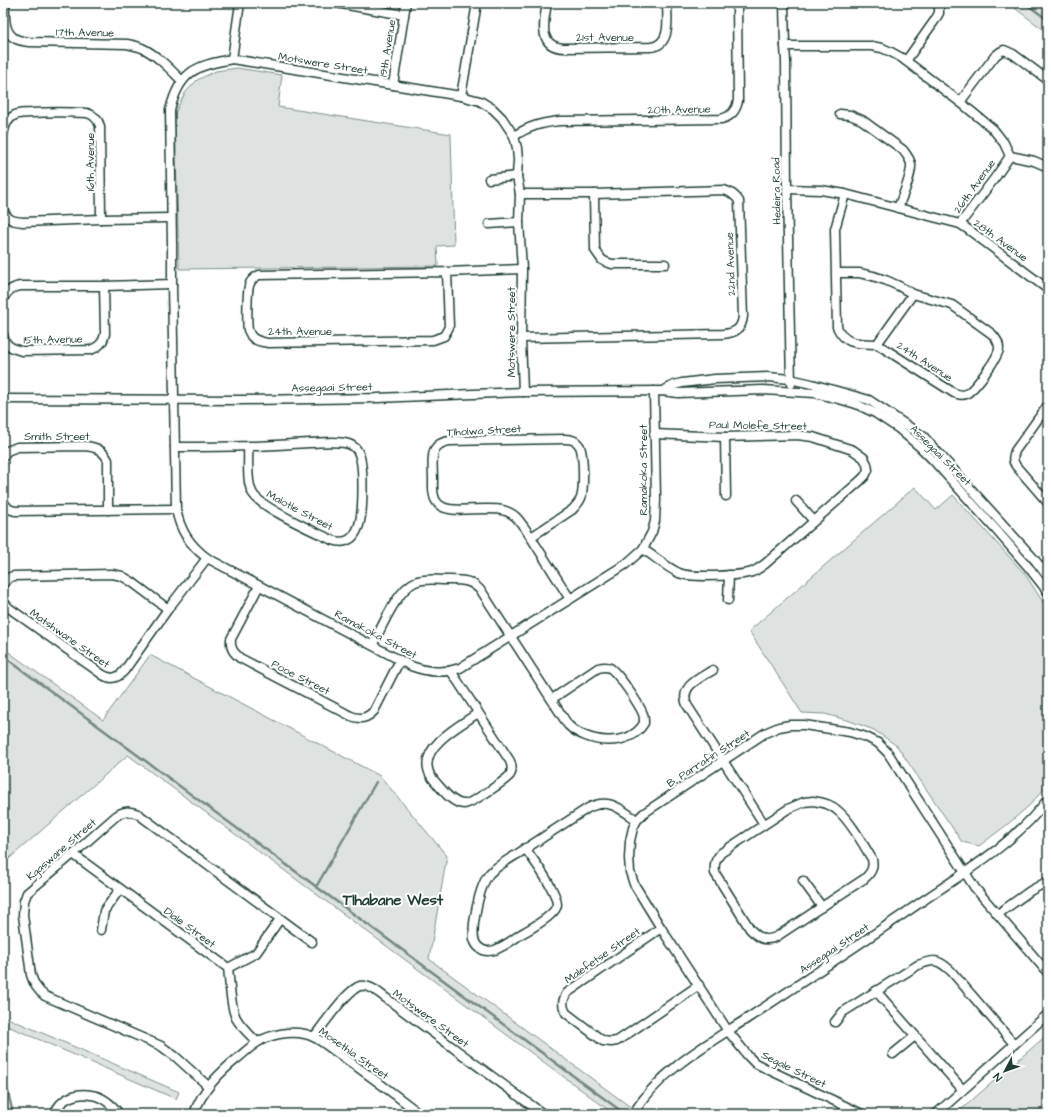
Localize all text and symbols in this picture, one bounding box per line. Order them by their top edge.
street label: 19th Avenue [376,18,399,78]
street label: 17th Avenue [56,24,114,41]
street label: 21st Avenue [576,30,634,45]
street label: Motswere Street [277,49,369,78]
street label: 20th Avenue [647,101,711,118]
street label: 16th Avenue [83,133,98,191]
street label: 26th Avenue [950,156,999,216]
street label: Hedeira Road [768,157,785,225]
street label: 28th Avenue [971,216,1031,265]
street label: 22nd Avenue [722,232,739,296]
street label: Motswere Street [504,286,519,377]
street label: 24th Avenue [268,324,332,339]
street label: 15th Avenue [23,331,83,348]
street label: 24th Avenue [894,338,956,385]
street label: Assegaai Street [291,379,373,397]
street label: Paul Molefe Street [709,417,808,434]
street label: Tlholwa Street [446,421,522,440]
street label: Assegaai Street [906,421,975,490]
street label: Ramakoka Street [636,424,651,516]
street label: Smith Street [24,429,90,444]
street label: Malotle Street [264,487,336,534]
street label: Matshwane Street [27,605,113,672]
street label: Ramakoka Street [332,606,420,663]
street label: Pooe Street [269,656,333,699]
street label: B. Parrafin Street [664,726,753,791]
street label: Kgaswane Street [23,815,100,885]
district label: Tlhabane West [342,890,444,911]
street label: Diale Street [161,904,219,952]
street label: Assegaai Street [797,919,873,978]
street label: Malefetse Street [561,923,644,987]
street label: Motswere Street [390,986,472,1051]
street label: Mosethla Street [316,1024,392,1083]
street label: Segale Street [758,1047,829,1093]
north arrow [985,1051,1025,1091]
text: N [990,1070,1006,1085]

